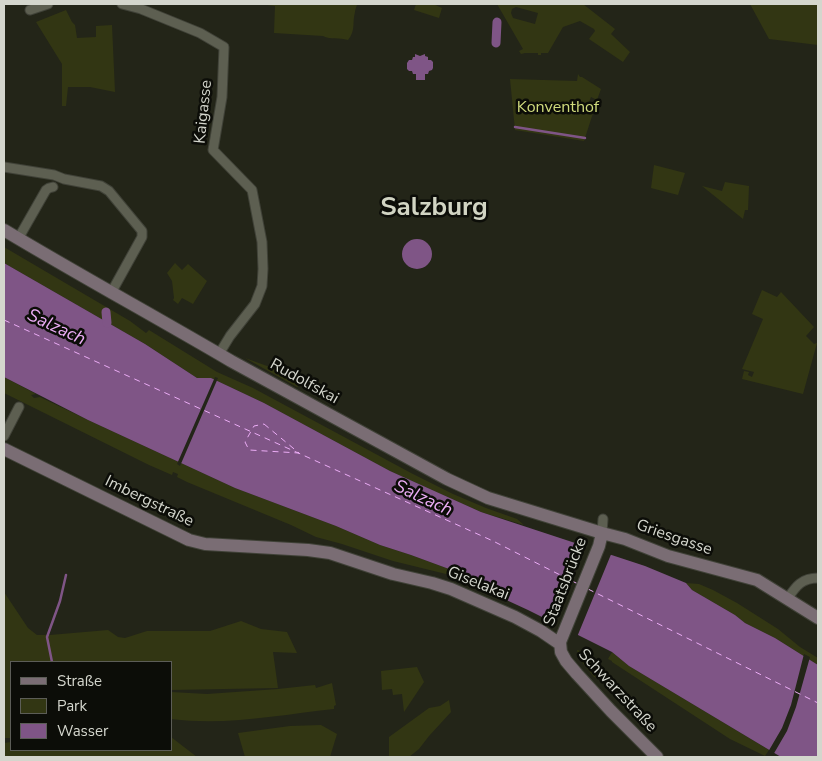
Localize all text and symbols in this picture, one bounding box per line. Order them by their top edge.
street label: Kaigasse [191,79,217,145]
park label: Konventhof [517,98,599,118]
district label: Salzburg [380,193,488,225]
water label: Salzach [23,305,89,351]
street label: Rudolfskai [266,355,342,409]
street label: Imbergstraße [102,472,196,532]
water label: Salzach [390,476,456,522]
street label: Griesgasse [634,516,714,560]
street label: Staatsbrücke [540,535,592,629]
street label: Giselakai [444,563,512,605]
street label: Schwarzstraße [574,645,660,737]
legend [10,661,172,751]
text: Straße [57,671,102,691]
text: Park [57,696,87,716]
text: Wasser [57,721,108,741]

